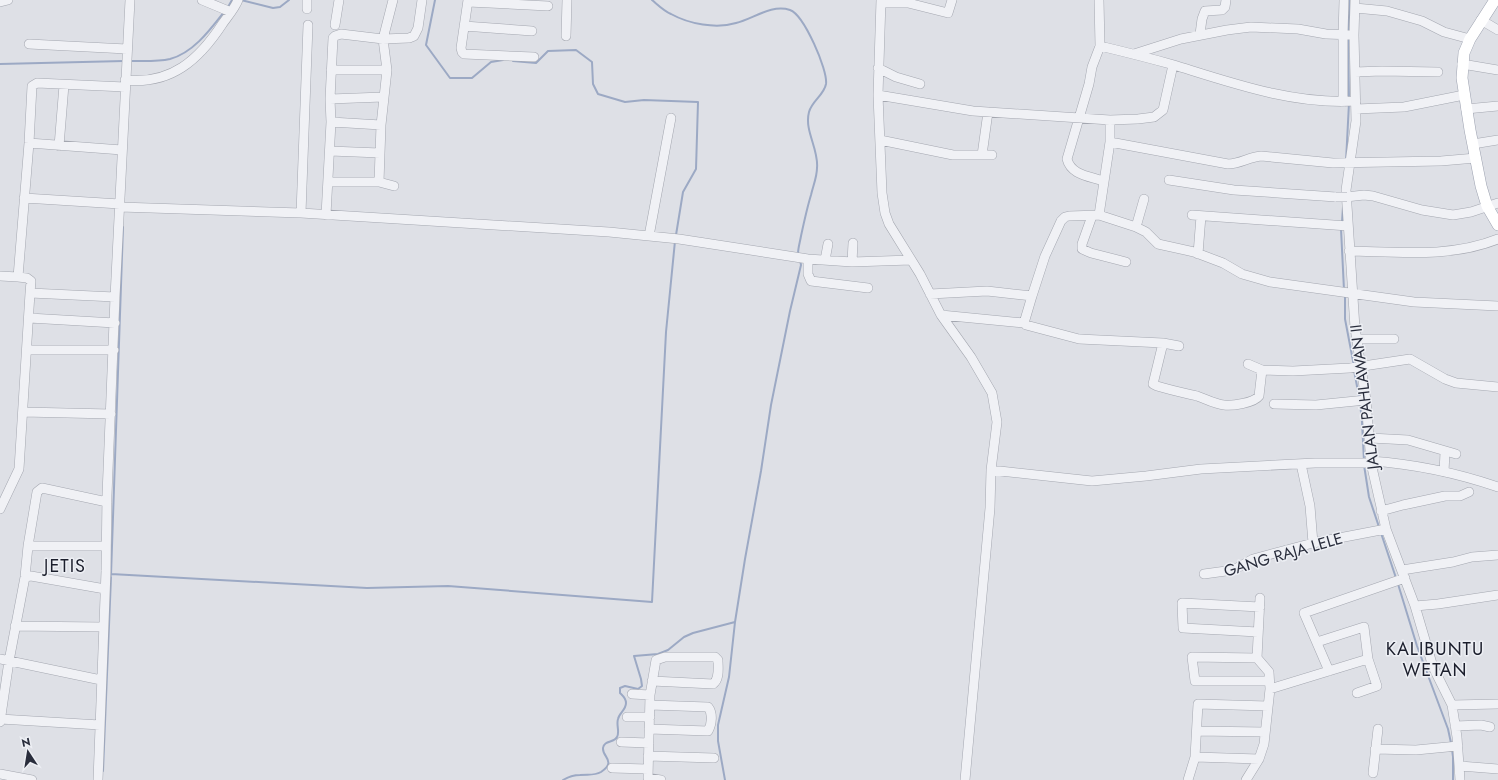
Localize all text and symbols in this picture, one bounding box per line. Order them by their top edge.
street label: JALAN PAHLAWAN II [1344,323,1385,473]
street label: GANG RAJA LELE [1221,527,1345,582]
district label: JETIS [42,553,86,579]
district label: KALIBUNTU WETAN [1386,636,1484,683]
north arrow [8,732,48,772]
text: N [20,733,32,751]

